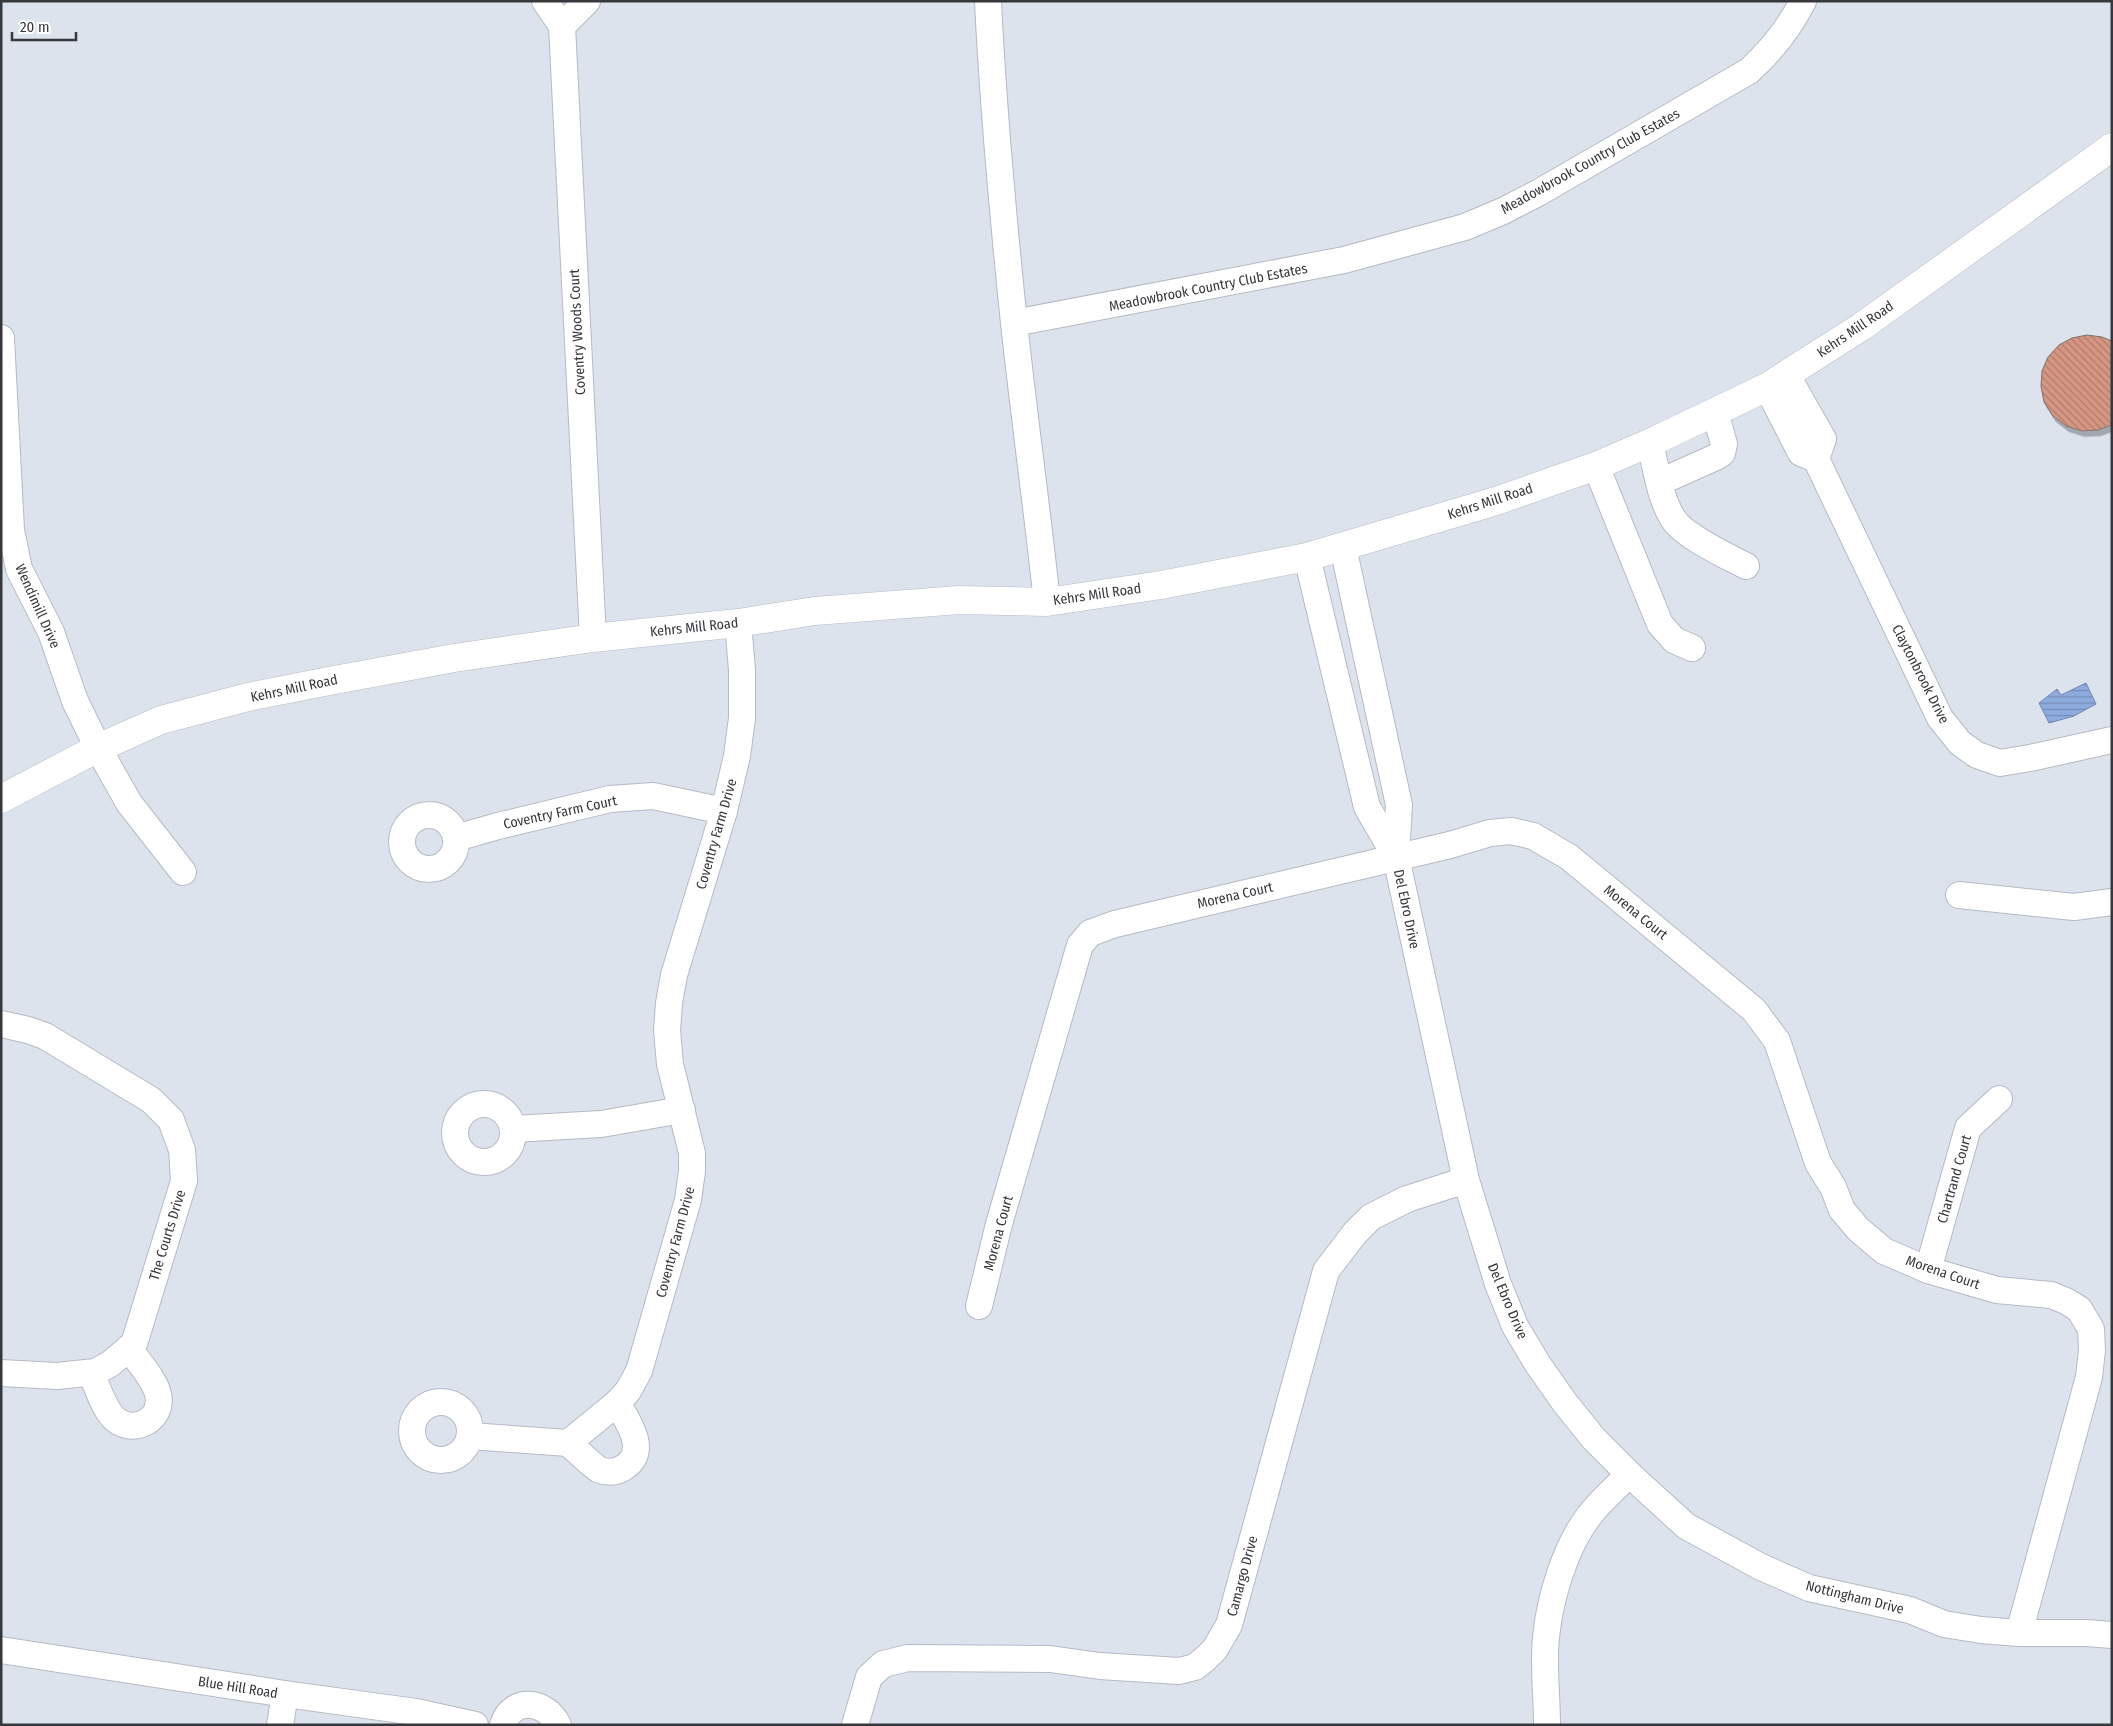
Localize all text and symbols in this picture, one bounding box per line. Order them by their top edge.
scale bar [12,10,76,42]
text: 20 m [20,18,50,36]
street label: Meadowbrook Country Club Estates [1498,105,1683,218]
street label: Meadowbrook Country Club Estates [1107,260,1309,315]
street label: Coventry Woods Court [566,268,589,396]
street label: Kehrs Mill Road [1814,298,1897,361]
street label: Kehrs Mill Road [1445,480,1535,523]
street label: Wendimill Drive [11,562,64,651]
street label: Kehrs Mill Road [1052,580,1142,609]
street label: Kehrs Mill Road [649,614,739,641]
street label: Claytonbrook Drive [1888,622,1953,727]
street label: Kehrs Mill Road [249,671,339,706]
street label: Coventry Farm Drive [693,777,740,891]
street label: Coventry Farm Court [502,792,619,833]
street label: Del Ebro Drive [1390,868,1423,950]
street label: Morena Court [1196,878,1275,912]
street label: Morena Court [1600,881,1671,944]
street label: Chartrand Court [1934,1133,1975,1225]
street label: Coventry Farm Drive [652,1185,699,1300]
street label: The Courts Drive [146,1188,189,1283]
street label: Morena Court [980,1193,1017,1273]
street label: Morena Court [1904,1252,1983,1293]
street label: Del Ebro Drive [1484,1261,1531,1342]
street label: Camargo Drive [1224,1534,1261,1618]
street label: Nottingham Drive [1804,1577,1906,1618]
street label: Blue Hill Road [197,1673,279,1702]

